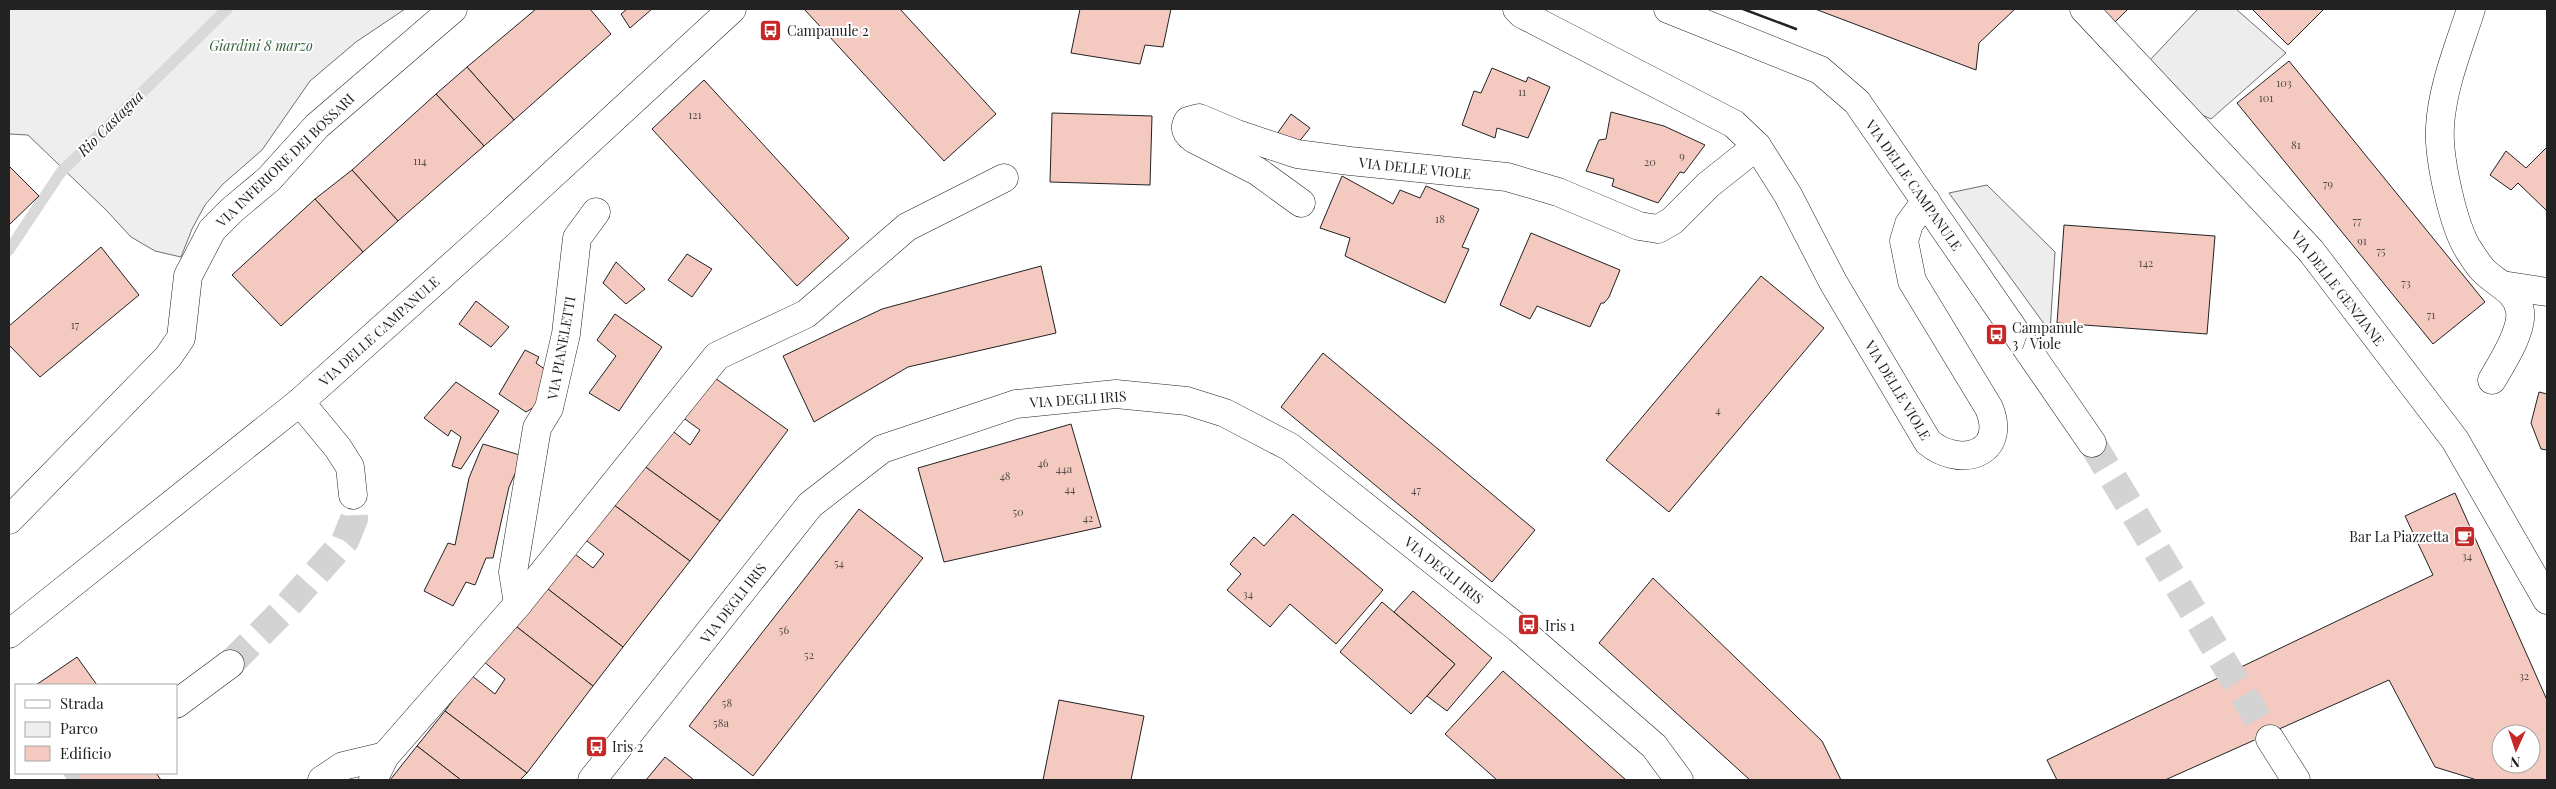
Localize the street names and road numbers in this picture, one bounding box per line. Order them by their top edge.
street label: VIA INFERIORE DEI BOSSARI [211,89,358,232]
street label: VIA DELLE CAMPANULE [1861,115,1966,254]
street label: VIA DELLE VIOLE [1357,153,1472,183]
street label: VIA DELLE GENZIANE [2286,226,2389,349]
street label: VIA DELLE CAMPANULE [314,272,443,391]
street label: VIA PIANELETTI [542,295,579,402]
street label: VIA DELLE VIOLE [1860,336,1935,443]
street label: VIA DEGLI IRIS [1028,386,1127,412]
street label: VIA DEGLI IRIS [1400,532,1488,608]
street label: VIA DEGLI IRIS [695,559,770,648]

